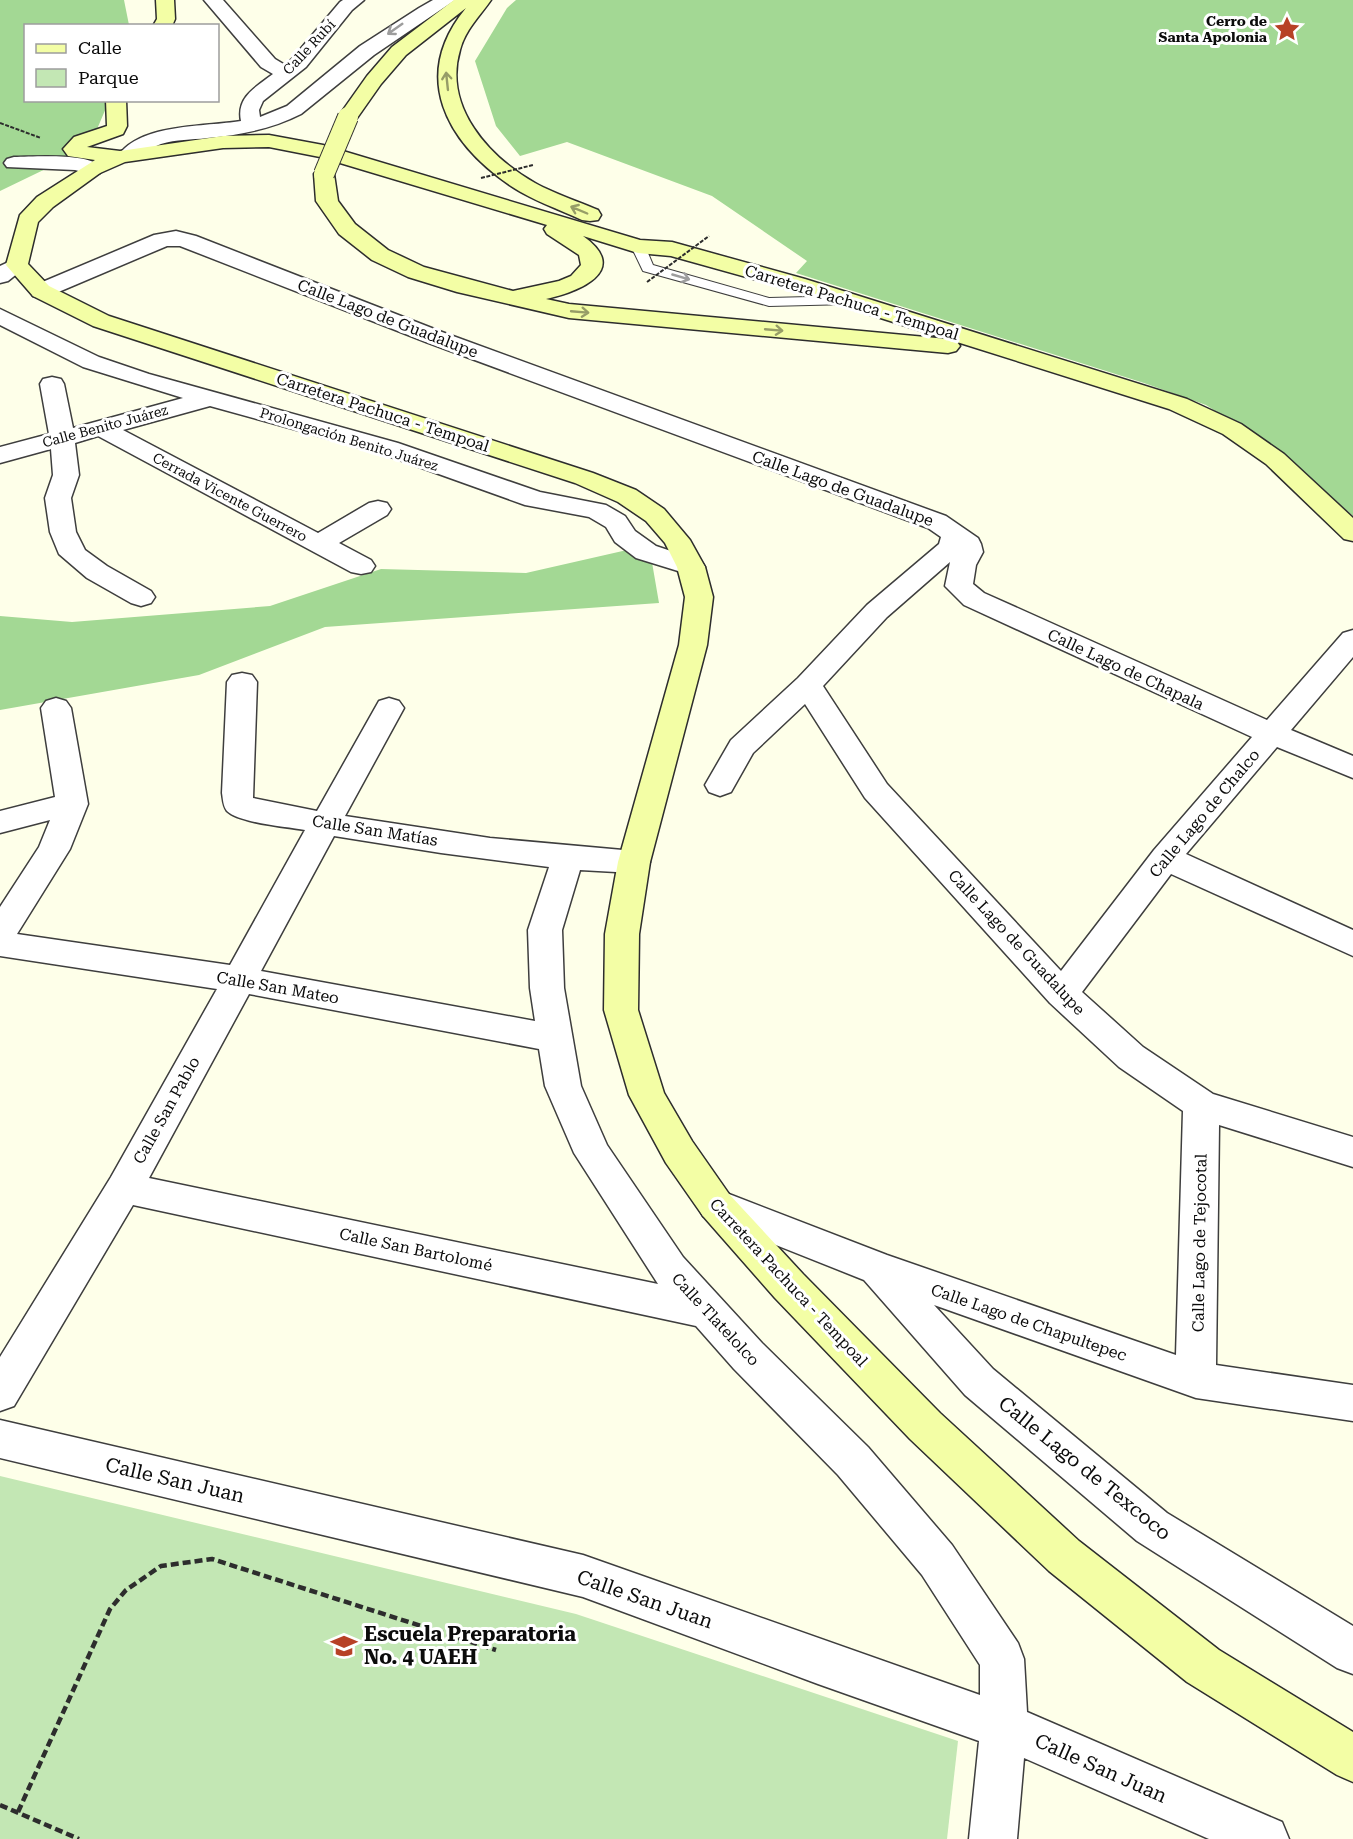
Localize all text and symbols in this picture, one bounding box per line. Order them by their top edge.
place label: Cerro de Santa Apolonia [1159,13,1268,45]
place icon: Cerro de Santa Apolonia [1272,14,1302,44]
street label: Calle Rubí [280,16,339,78]
one-way arrow [388,23,404,35]
legend [24,24,219,102]
text: Calle [78,37,122,58]
text: Parque [78,67,139,88]
one-way arrow [441,72,452,92]
one-way arrow [571,204,589,215]
street label: Carretera Pachuca - Tempoal [743,261,961,344]
one-way arrow [671,272,690,283]
street label: Calle Lago de Guadalupe [295,275,481,362]
one-way arrow [569,307,589,318]
one-way arrow [764,325,783,336]
street label: Carretera Pachuca - Tempoal [274,369,492,456]
street label: Calle Benito Juárez [41,401,170,450]
street label: Prolongación Benito Juárez [258,404,440,474]
street label: Calle Lago de Guadalupe [750,447,936,530]
street label: Cerrada Vicente Guerrero [150,449,310,545]
street label: Calle Lago de Chapala [1045,625,1207,714]
street label: Calle Lago de Chalco [1145,745,1264,881]
street label: Calle San Matías [311,811,439,850]
street label: Calle Lago de Guadalupe [944,866,1089,1019]
street label: Calle San Mateo [215,967,341,1008]
street label: Calle San Pablo [129,1053,204,1167]
street label: Calle Lago de Tejocotal [1188,1154,1211,1332]
street label: Carretera Pachuca - Tempoal [706,1194,872,1370]
street label: Calle San Bartolomé [338,1224,494,1275]
street label: Calle Tlatelolco [668,1269,764,1370]
street label: Calle Lago de Chapultepec [928,1280,1129,1365]
street label: Calle Lago de Texcoco [994,1391,1176,1545]
street label: Calle San Juan [103,1452,247,1508]
street label: Calle San Juan [574,1565,716,1634]
place label: Escuela Preparatoria No. 4 UAEH [364,1622,576,1669]
school or university icon: Escuela Preparatoria No. 4 UAEH [329,1631,359,1661]
street label: Calle San Juan [1031,1728,1171,1808]

